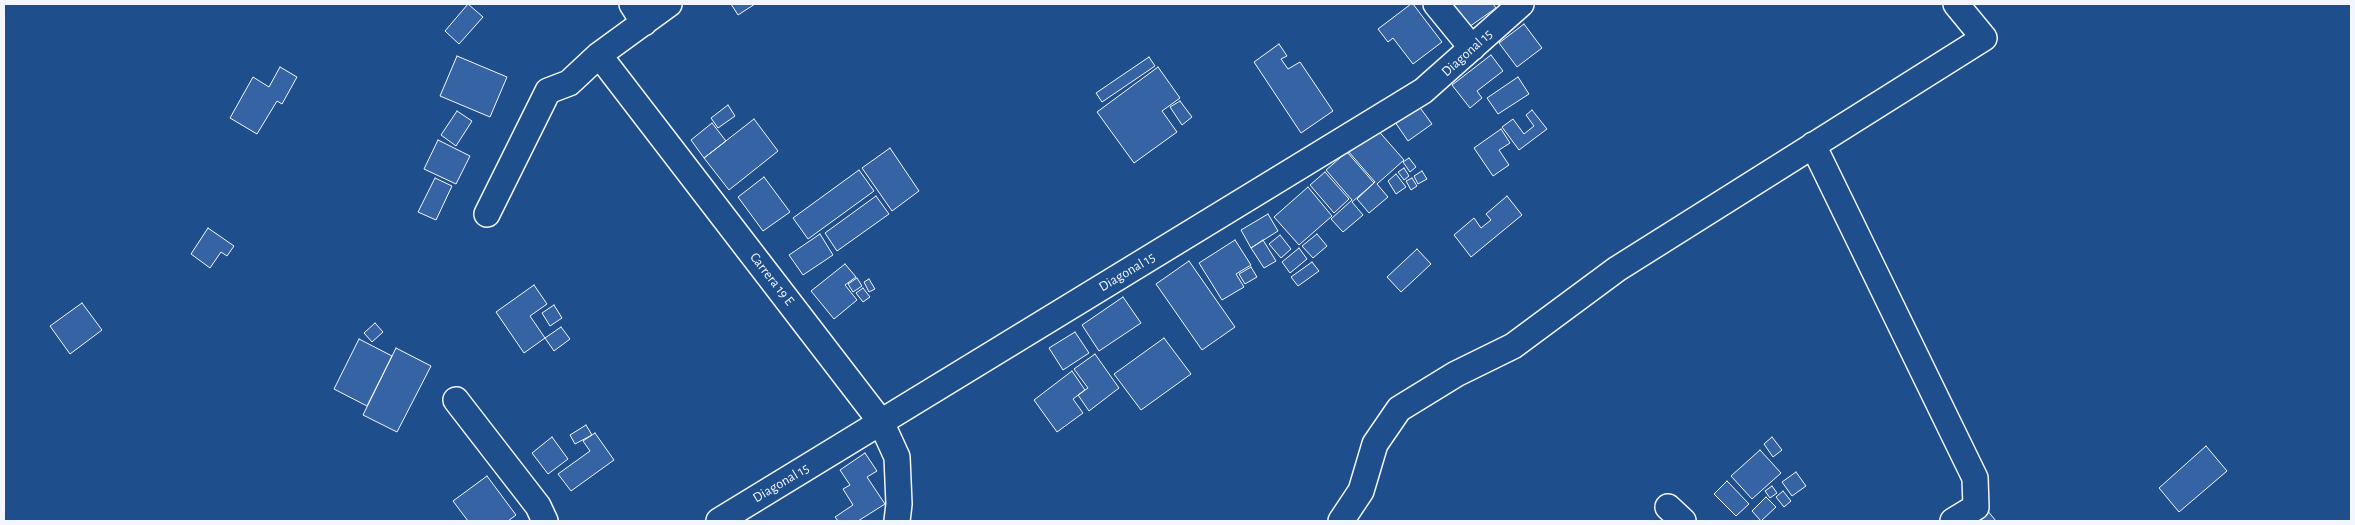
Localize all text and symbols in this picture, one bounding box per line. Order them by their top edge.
street label: Diagonal 15 [1438,26,1496,80]
street label: Carrera 19 E [746,249,798,309]
street label: Diagonal 15 [1096,249,1158,295]
street label: Diagonal 15 [750,460,812,506]

